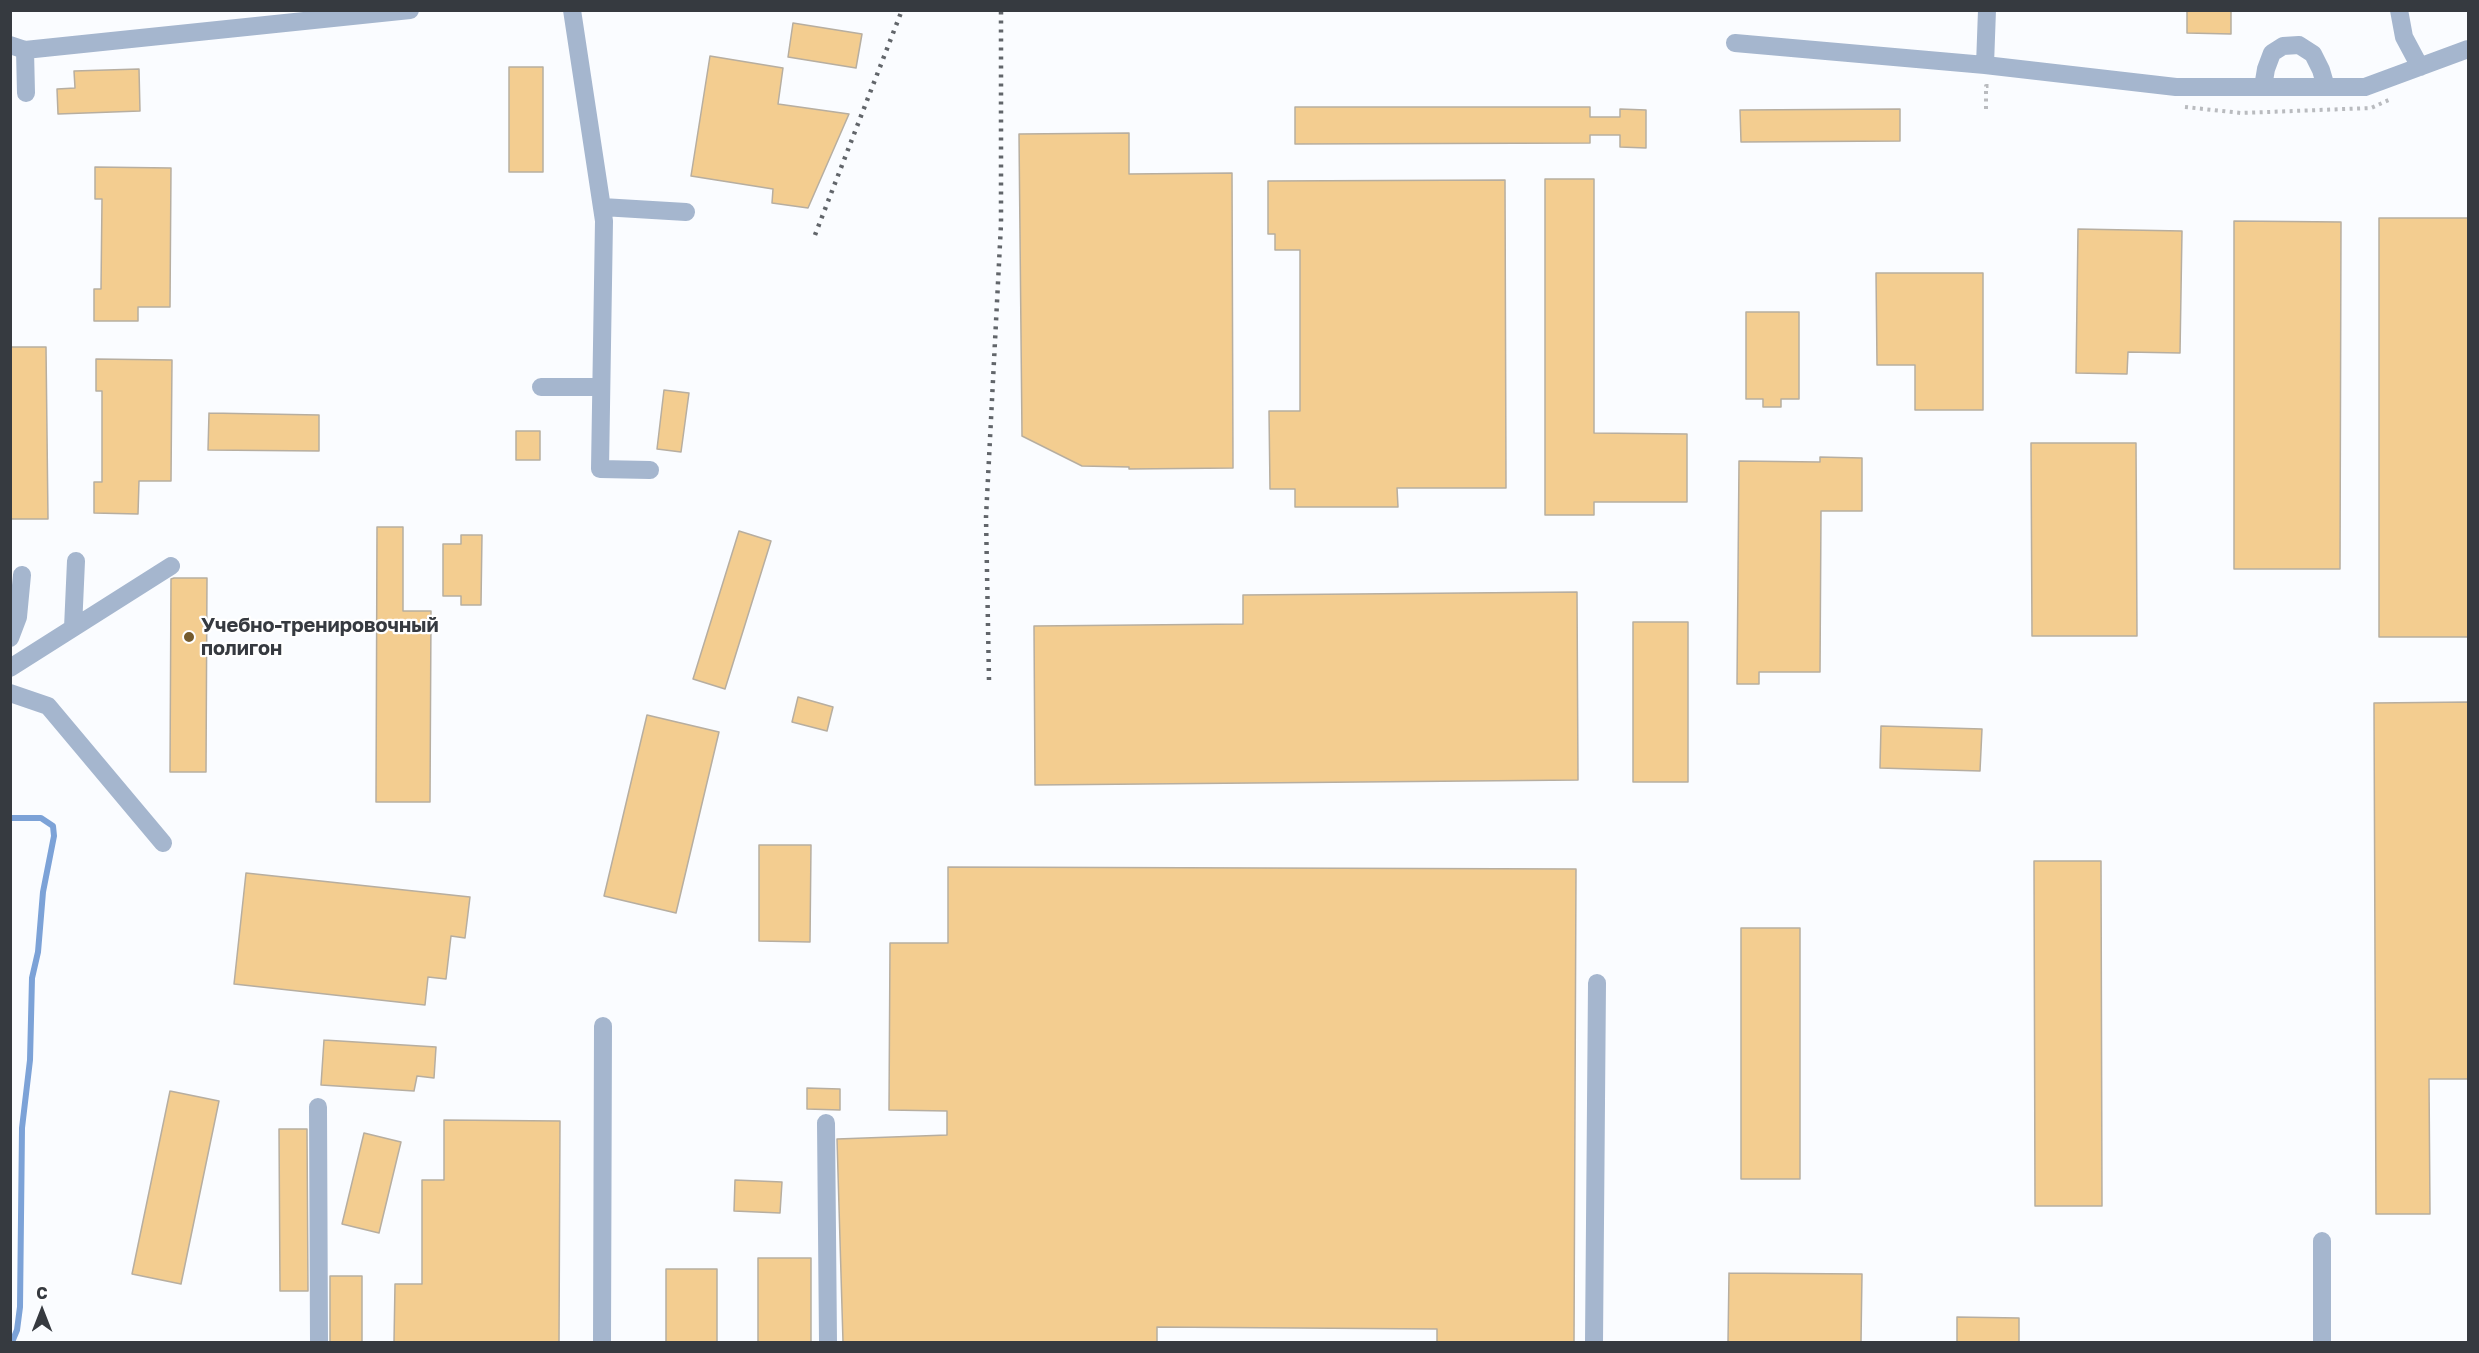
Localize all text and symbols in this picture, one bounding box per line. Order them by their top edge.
place label: Учебно-тренировочный полигон [201,614,439,661]
marker: Учебно-тренировочный полигон [182,630,196,644]
north arrow [12,1281,72,1341]
text: С [36,1283,48,1303]

